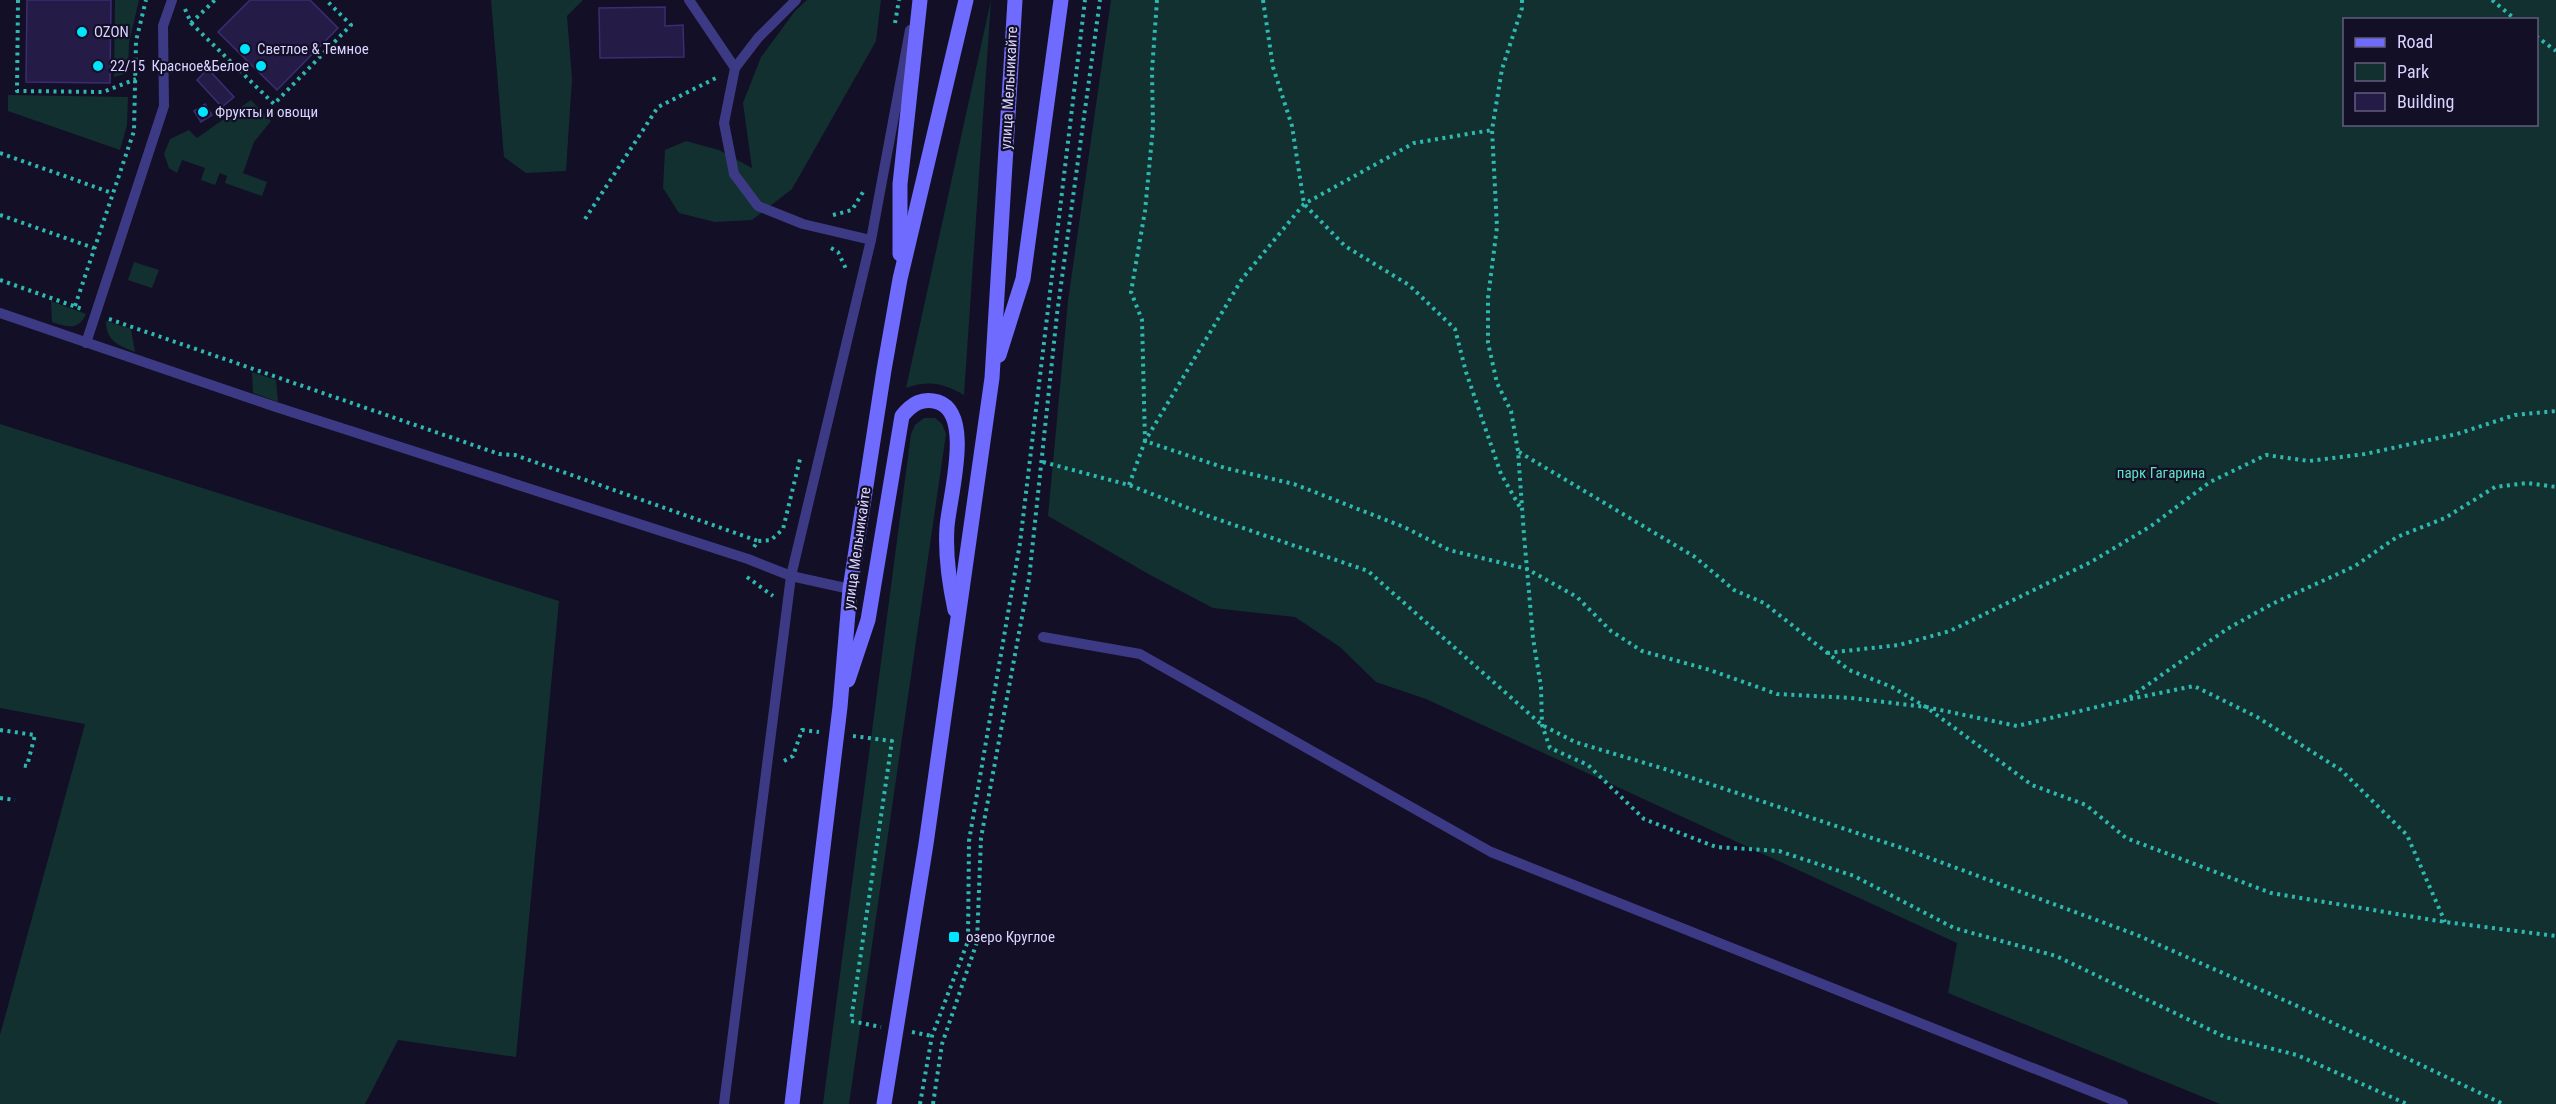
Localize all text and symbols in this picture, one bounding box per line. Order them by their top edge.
legend [2343,18,2538,126]
place label: OZON [94,23,129,41]
marker: OZON [75,25,89,39]
street label: улица Мельникайте [997,26,1021,150]
text: Road [2397,31,2433,52]
place label: Светлое & Темное [257,40,369,58]
marker: Светлое & Темное [238,42,252,56]
place label: 22/15 [110,57,145,75]
place label: Красное&Белое [151,57,249,75]
marker: 22/15 [91,59,105,73]
marker: Красное&Белое [254,59,268,73]
text: Park [2397,61,2429,82]
text: Building [2397,91,2454,112]
place label: Фрукты и овощи [215,103,318,121]
marker: Фрукты и овощи [196,105,210,119]
park label: парк Гагарина [2117,464,2205,482]
street label: улица Мельникайте [840,486,874,610]
place label: озеро Круглое [966,928,1055,946]
marker: озеро Круглое [947,930,961,944]

